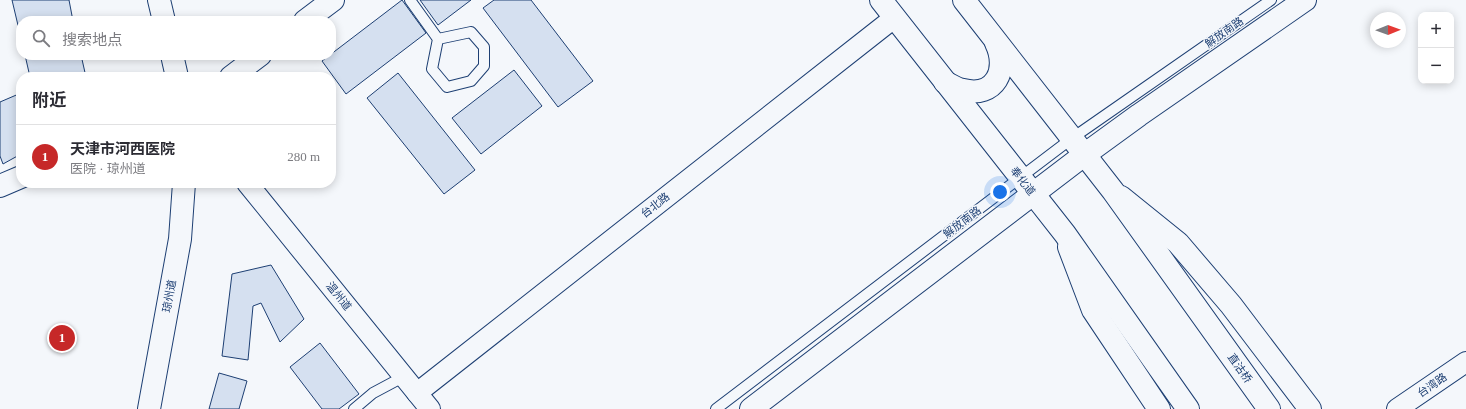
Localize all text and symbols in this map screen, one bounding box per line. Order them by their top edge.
north arrow [1370,12,1406,48]
map controls [1418,12,1454,84]
button: + [1418,12,1454,48]
street label: 解放南路 [1203,14,1245,50]
search box [16,16,336,60]
icon: search [30,27,52,49]
text: 搜索地点 [62,32,122,48]
button: − [1418,48,1454,84]
text: 附近 [32,91,66,110]
text: 天津市河西医院 [70,141,175,157]
text: 1 [42,149,48,164]
text: 280 m [287,149,320,164]
text: 医院 · 琼州道 [70,161,146,176]
street label: 奉化道 [1008,164,1038,198]
your location [990,182,1010,202]
street label: 台北路 [638,190,672,220]
street label: 解放南路 [941,204,983,240]
street label: 琼州道 [160,279,178,313]
street label: 温州道 [324,279,354,313]
pin: 1 [49,323,75,353]
street label: 直沽桥 [1226,351,1254,385]
street label: 台湾路 [1415,371,1449,399]

